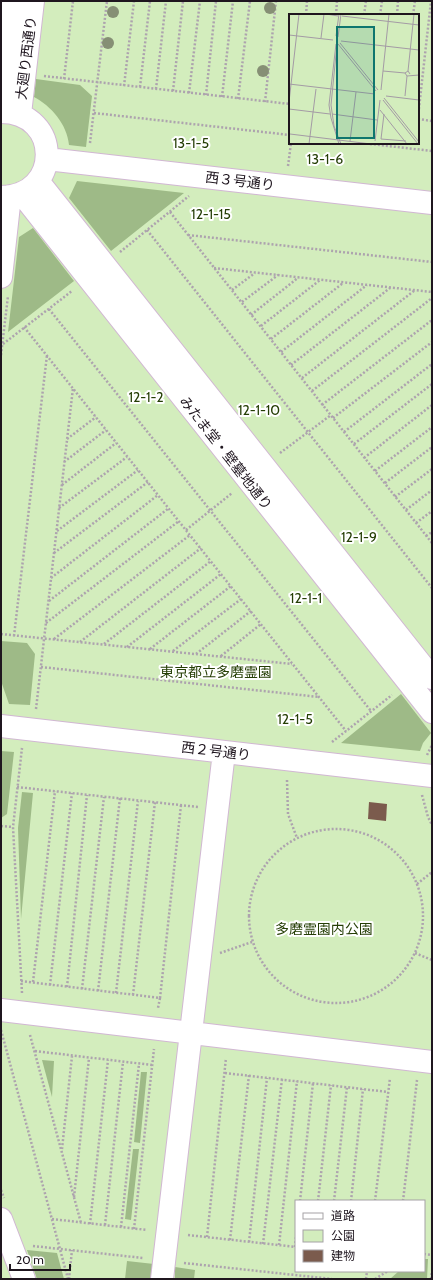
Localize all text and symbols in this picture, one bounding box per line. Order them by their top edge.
inset map [289,14,419,144]
street label: 大廻り西通り [12,15,40,101]
park label: 13-1-5 [173,134,209,152]
park label: 13-1-6 [307,150,343,168]
street label: 西３号通り [204,168,276,194]
park label: 12-1-15 [191,205,231,223]
park label: 12-1-2 [128,388,164,406]
street label: みたま堂・壁墓地通り [176,392,276,514]
park label: 12-1-10 [238,401,280,419]
park label: 12-1-9 [341,528,377,546]
park label: 12-1-1 [290,589,322,607]
park label: 東京都立多磨霊園 [160,663,272,681]
park label: 12-1-5 [277,710,313,728]
street label: 西２号通り [180,738,252,764]
park label: 多磨霊園内公園 [275,920,373,938]
legend [295,1200,425,1272]
text: 道路 [331,1208,355,1223]
text: 公園 [331,1228,355,1243]
scale bar [10,1246,70,1272]
text: 建物 [331,1248,355,1263]
text: 20 m [16,1252,44,1267]

